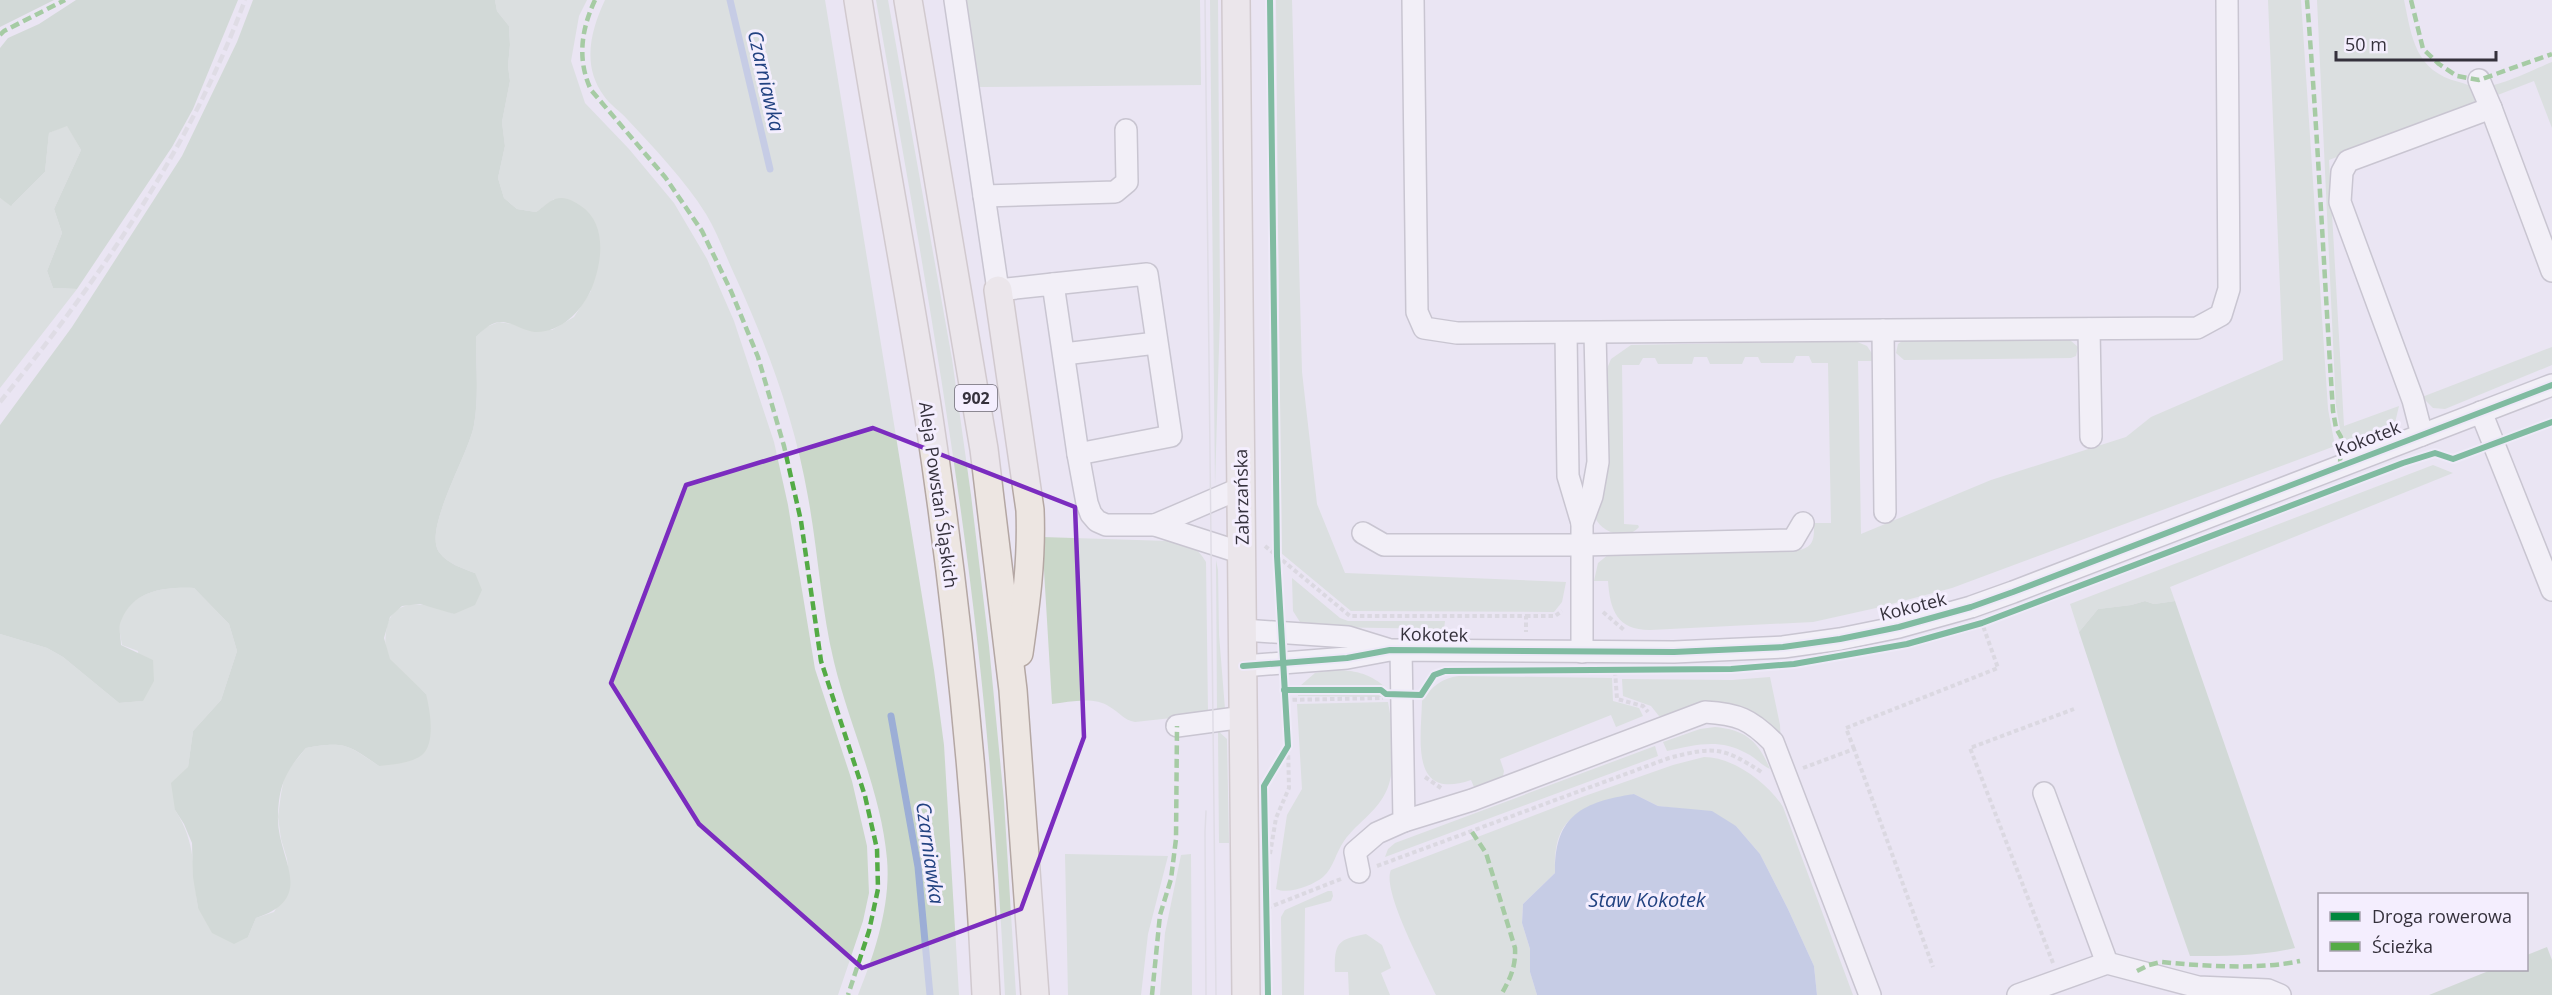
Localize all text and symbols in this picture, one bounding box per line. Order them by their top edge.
scale bar [2336,24,2496,62]
water label: Czarniawka [742,28,791,134]
text: 50 m [2345,32,2387,56]
road number: 902 [955,385,997,411]
street label: Aleja Powstań Śląskich [914,400,964,590]
street label: Kokotek [2332,414,2404,461]
street label: Zabrzańska [1228,449,1254,545]
street label: Kokotek [1877,586,1949,626]
street label: Kokotek [1400,621,1469,647]
water label: Czarniawka [910,800,951,906]
water label: Staw Kokotek [1588,886,1707,913]
legend [2318,893,2528,971]
text: Droga rowerowa [2372,904,2512,928]
text: Ścieżka [2372,934,2433,958]

